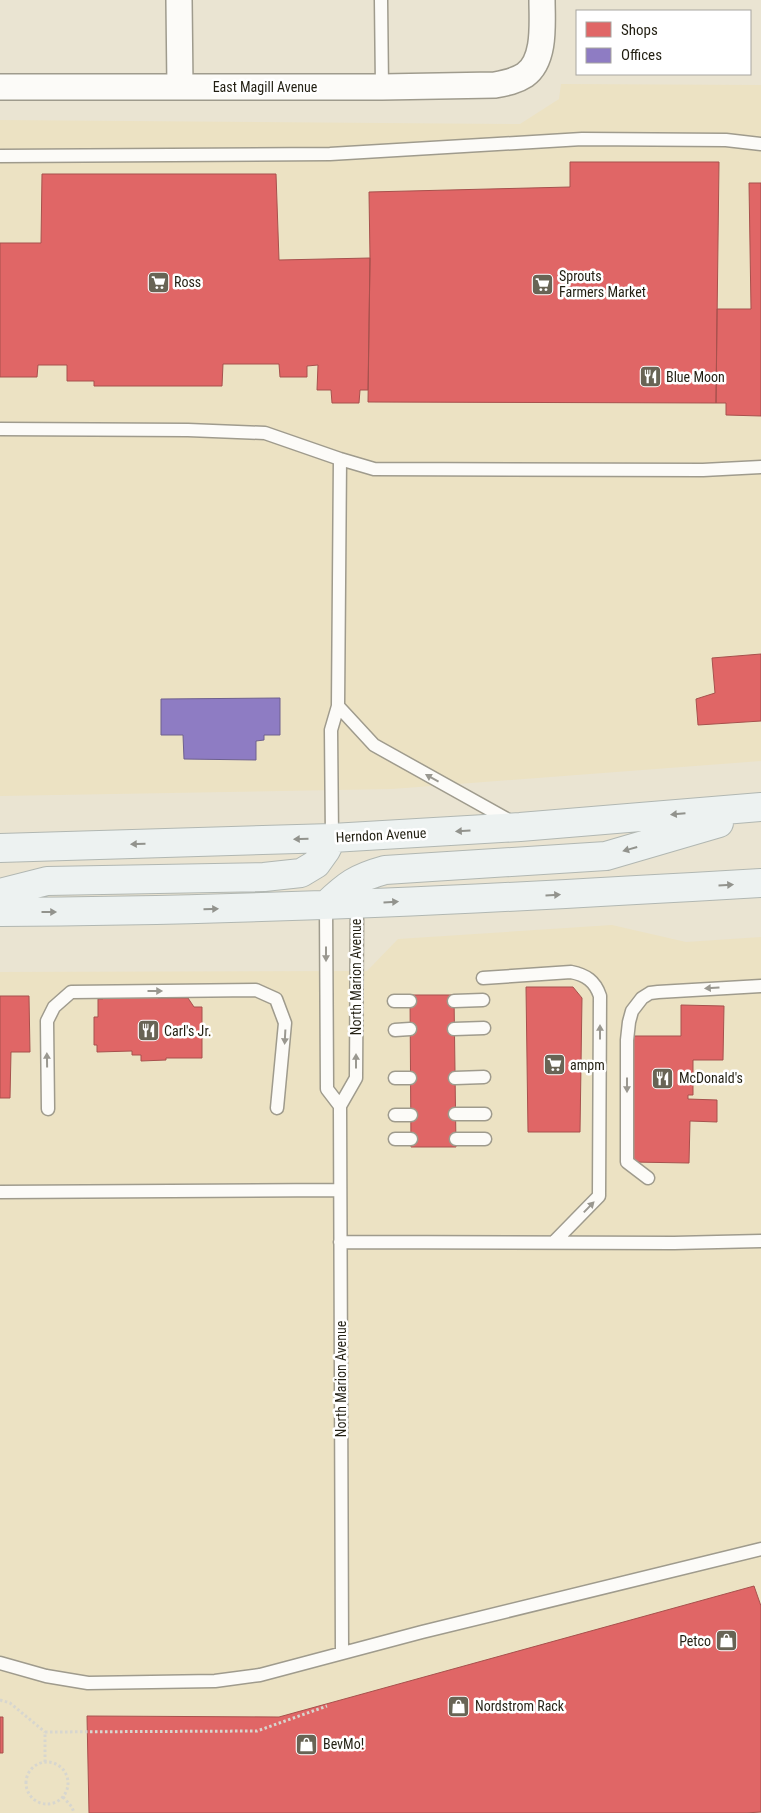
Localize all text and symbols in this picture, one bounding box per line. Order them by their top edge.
legend [576,10,751,75]
text: Shops [621,21,658,39]
text: Offices [621,46,662,64]
street label: East Magill Avenue [213,79,318,95]
place label: Sprouts Farmers Market [559,268,646,300]
supermarket icon: Ross [146,270,170,294]
supermarket icon: Sprouts Farmers Market [531,272,555,296]
place label: Ross [174,274,201,290]
restaurant icon: Blue Moon [638,365,662,389]
place label: Blue Moon [666,369,725,385]
one-way arrow [425,774,439,782]
one-way arrow [669,811,685,819]
street label: Herndon Avenue [335,825,427,845]
one-way arrow [455,827,471,835]
one-way arrow [293,835,309,843]
one-way arrow [130,840,146,848]
one-way arrow [623,845,638,853]
one-way arrow [718,881,734,889]
one-way arrow [546,890,562,898]
one-way arrow [383,898,399,906]
one-way arrow [203,905,219,913]
one-way arrow [41,908,57,916]
street label: North Marion Avenue [348,918,364,1035]
one-way arrow [322,946,330,962]
one-way arrow [704,984,720,992]
one-way arrow [147,987,163,995]
restaurant icon: Carl's Jr. [136,1019,160,1043]
place label: Carl's Jr. [164,1023,212,1039]
one-way arrow [596,1023,604,1039]
one-way arrow [280,1029,288,1045]
one-way arrow [43,1052,51,1068]
one-way arrow [352,1053,360,1069]
supermarket icon: ampm [542,1053,566,1077]
place label: ampm [570,1057,605,1073]
restaurant icon: McDonald's [651,1066,675,1090]
place label: McDonald's [679,1070,743,1086]
one-way arrow [623,1077,631,1093]
one-way arrow [582,1201,594,1213]
street label: North Marion Avenue [333,1320,349,1437]
shop icon: Petco [715,1629,739,1653]
place label: Petco [679,1633,711,1649]
shop icon: Nordstrom Rack [447,1694,471,1718]
place label: Nordstrom Rack [475,1698,565,1714]
shop icon: BevMo! [295,1732,319,1756]
place label: BevMo! [323,1736,364,1752]

